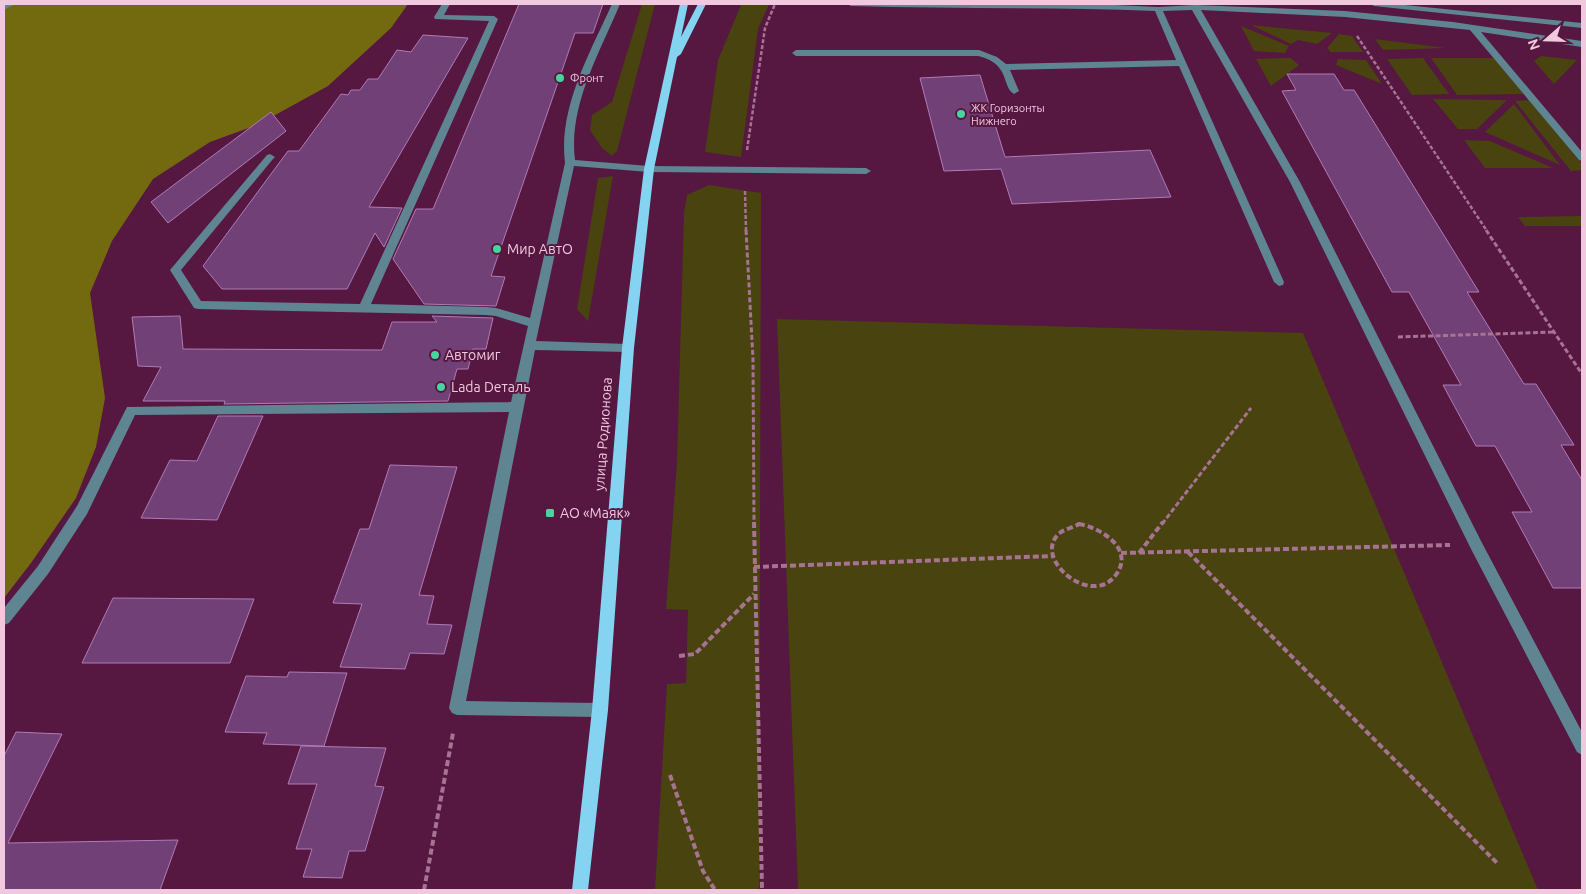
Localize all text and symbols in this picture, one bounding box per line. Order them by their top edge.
north arrow [1521,15,1571,65]
text: N [1524,37,1543,52]
marker: Фронт [554,72,566,84]
place label: Фронт [570,72,604,84]
place label: ЖК Горизонты Нижнего [971,102,1045,127]
marker: ЖК Горизонты Нижнего [955,108,967,120]
place label: Мир АвтО [507,241,573,257]
marker: Мир АвтО [491,243,503,255]
place label: Автомиг [445,347,501,363]
marker: Автомиг [429,349,441,361]
street label: улица Родионова [591,377,615,491]
place label: Lada Dеталь [451,379,530,395]
marker: Lada Dеталь [435,381,447,393]
place label: АО «Маяк» [560,505,631,521]
marker: АО «Маяк» [544,507,556,519]

